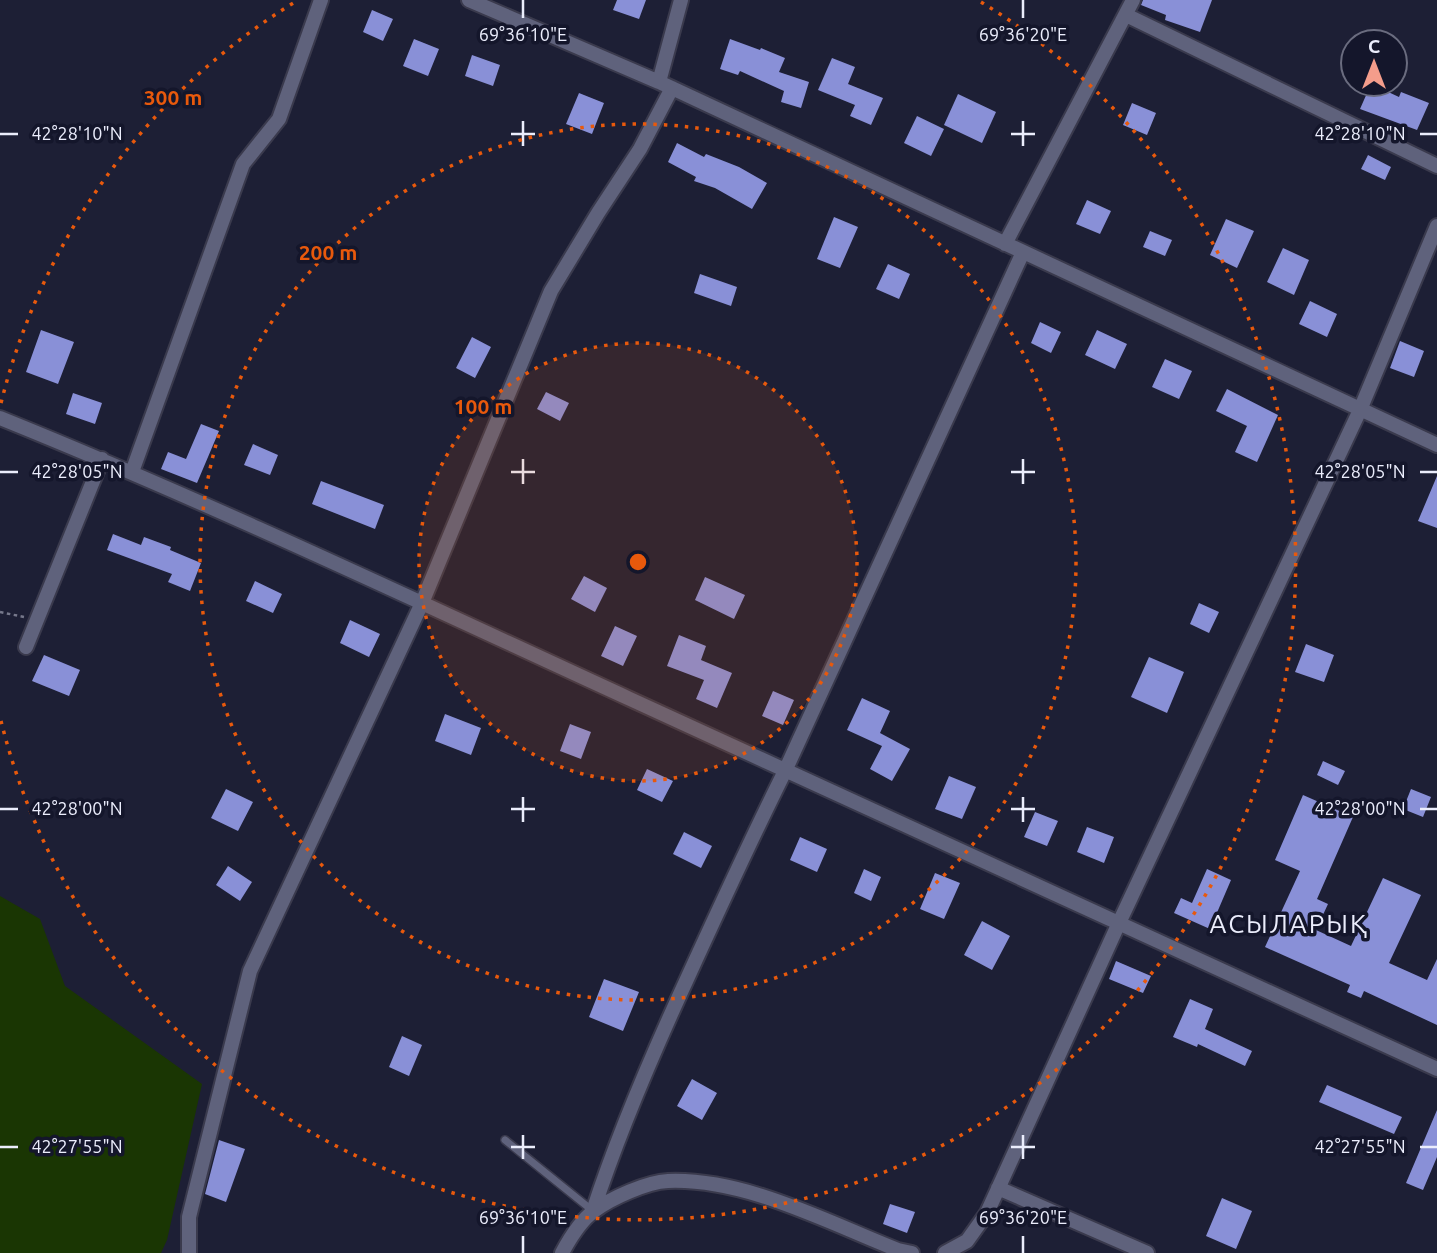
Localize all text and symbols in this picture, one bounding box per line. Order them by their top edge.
text: 69°36'10"E [479,24,567,44]
text: 69°36'20"E [979,24,1067,44]
north arrow [1339,28,1409,98]
text: С [1368,35,1380,57]
text: 300 m [144,85,202,109]
text: 42°28'10"N [31,123,123,143]
text: 42°28'10"N [1314,123,1406,143]
text: 200 m [299,240,357,264]
text: 100 m [454,394,512,418]
text: 42°28'05"N [31,461,123,481]
text: 42°28'05"N [1314,461,1406,481]
centre of rings [626,550,650,574]
text: 42°28'00"N [31,798,123,818]
text: 42°28'00"N [1314,798,1406,818]
district label: АСЫЛАРЫҚ [1209,909,1369,938]
text: 42°27'55"N [31,1136,123,1156]
text: 42°27'55"N [1314,1136,1406,1156]
text: 69°36'10"E [479,1207,567,1227]
text: 69°36'20"E [979,1207,1067,1227]

